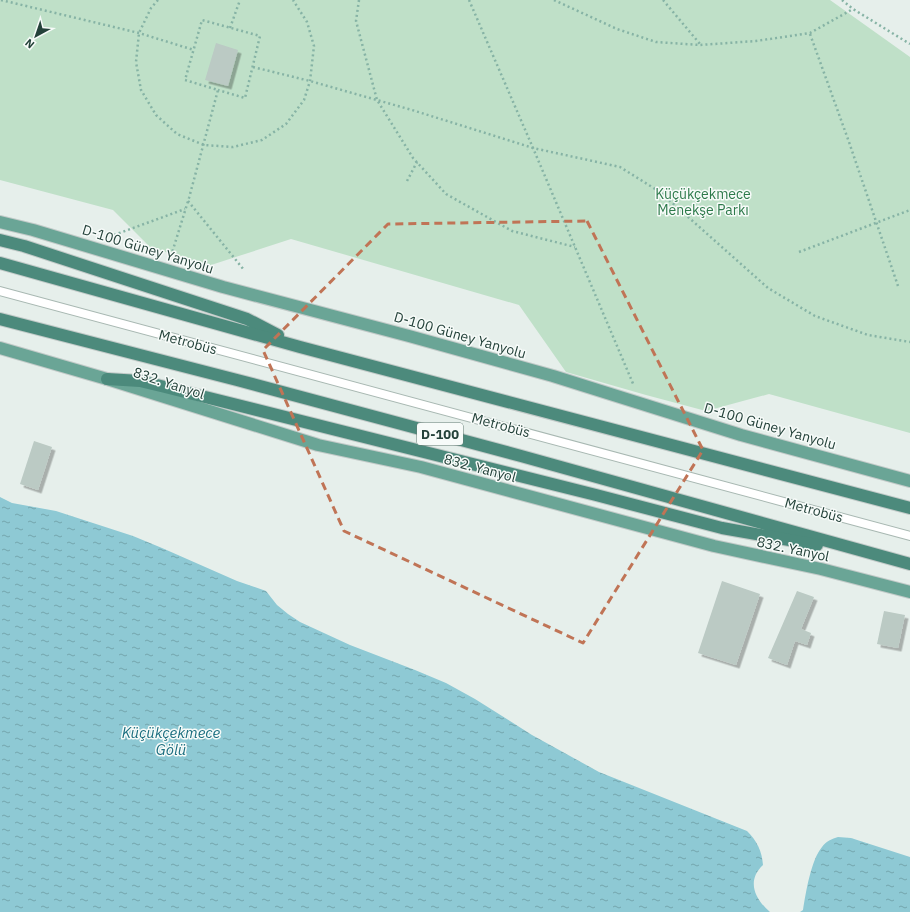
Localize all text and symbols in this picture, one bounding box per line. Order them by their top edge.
north arrow [16,16,56,56]
text: N [22,36,37,52]
park label: Küçükçekmece Menekşe Parkı [655,185,751,219]
street label: D-100 Güney Yanyolu [80,220,216,278]
street label: D-100 Güney Yanyolu [392,308,528,362]
street label: Metrobüs [157,326,219,358]
street label: 832. Yanyol [131,363,207,403]
street label: D-100 Güney Yanyolu [702,399,838,453]
street label: Metrobüs [470,409,532,441]
road number: D-100 [417,423,463,445]
street label: 832. Yanyol [442,450,518,486]
street label: Metrobüs [783,494,845,526]
street label: 832. Yanyol [755,533,831,566]
water label: Küçükçekmece Gölü [122,723,221,759]

